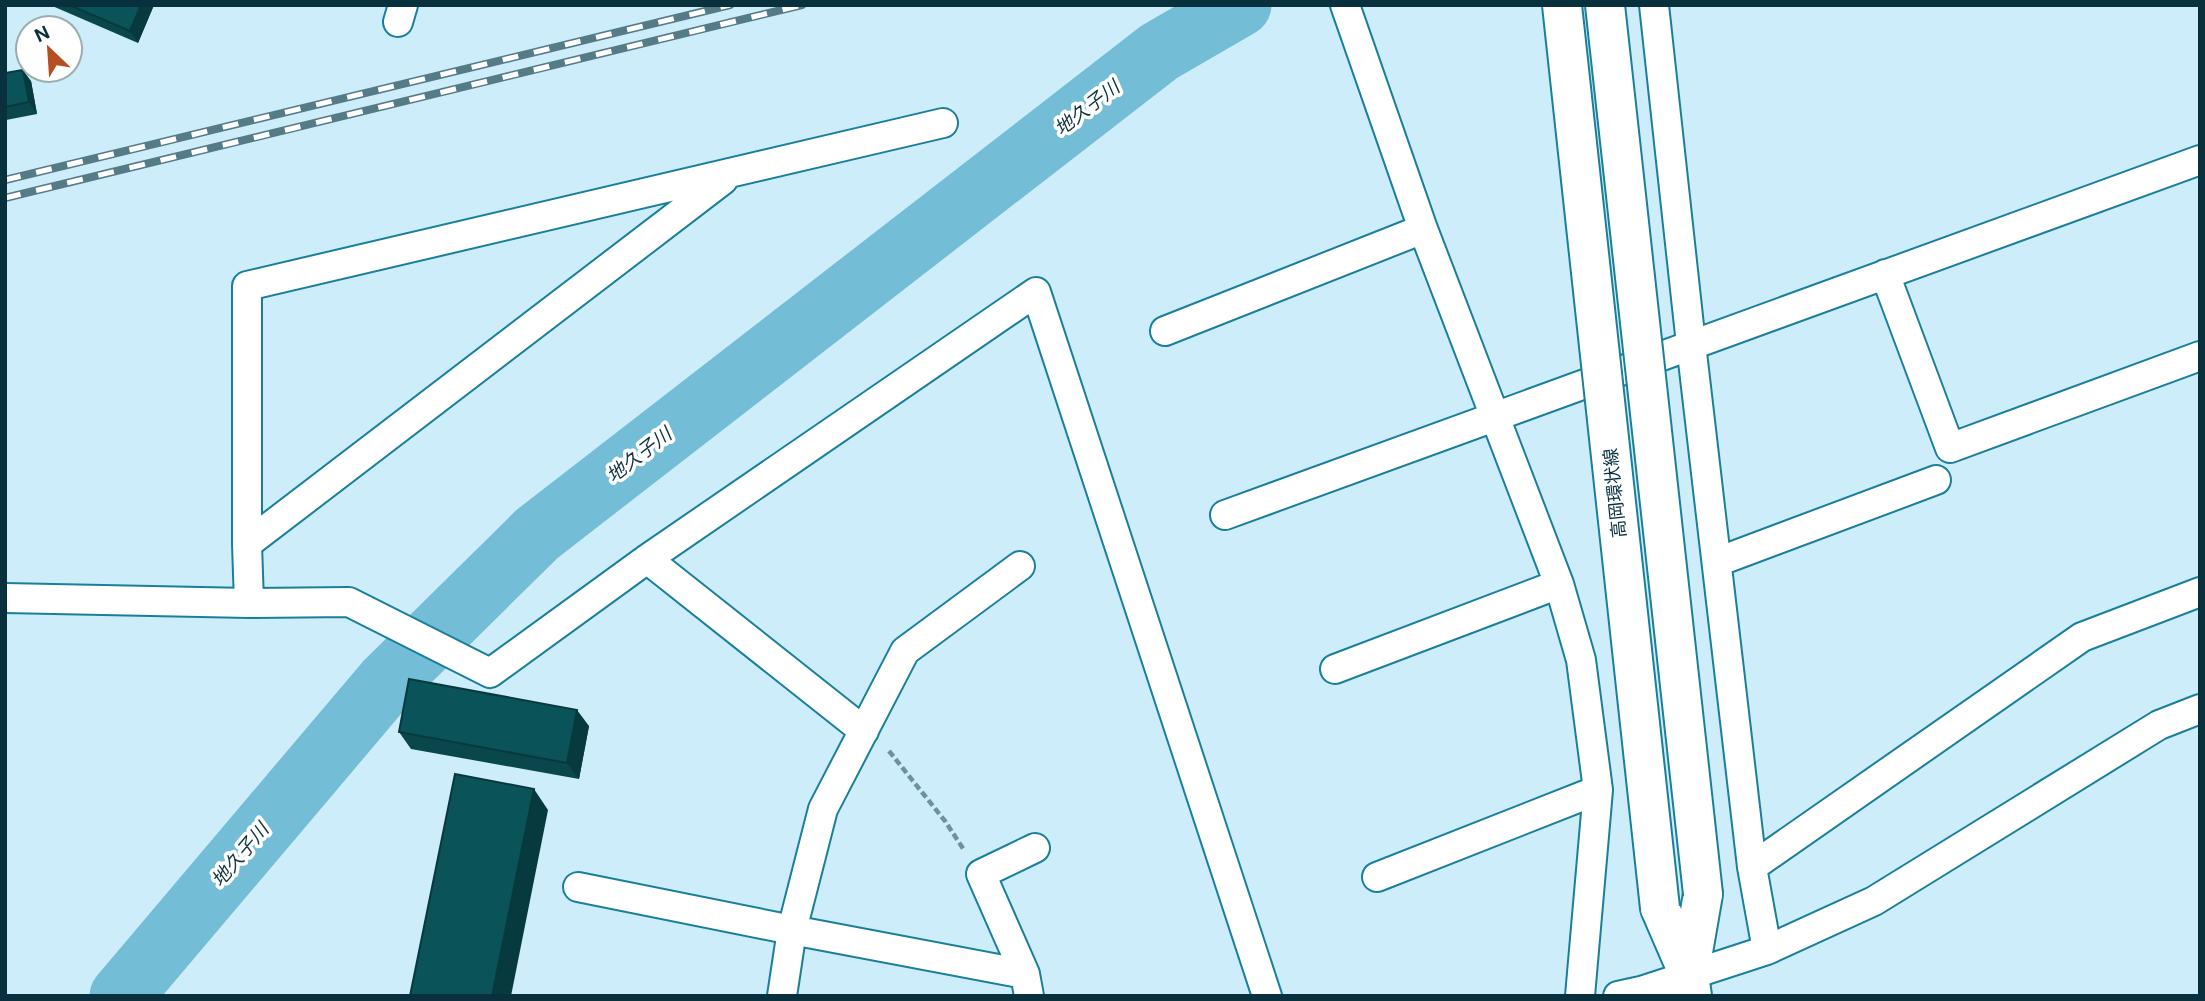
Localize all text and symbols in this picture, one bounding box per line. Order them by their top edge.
north arrow [14,14,84,84]
text: N [30,20,54,48]
water label: 地久子川 [1049,74,1126,141]
water label: 地久子川 [601,421,678,488]
street label: 高岡環状線 [1598,447,1632,539]
water label: 地久子川 [206,816,275,892]

